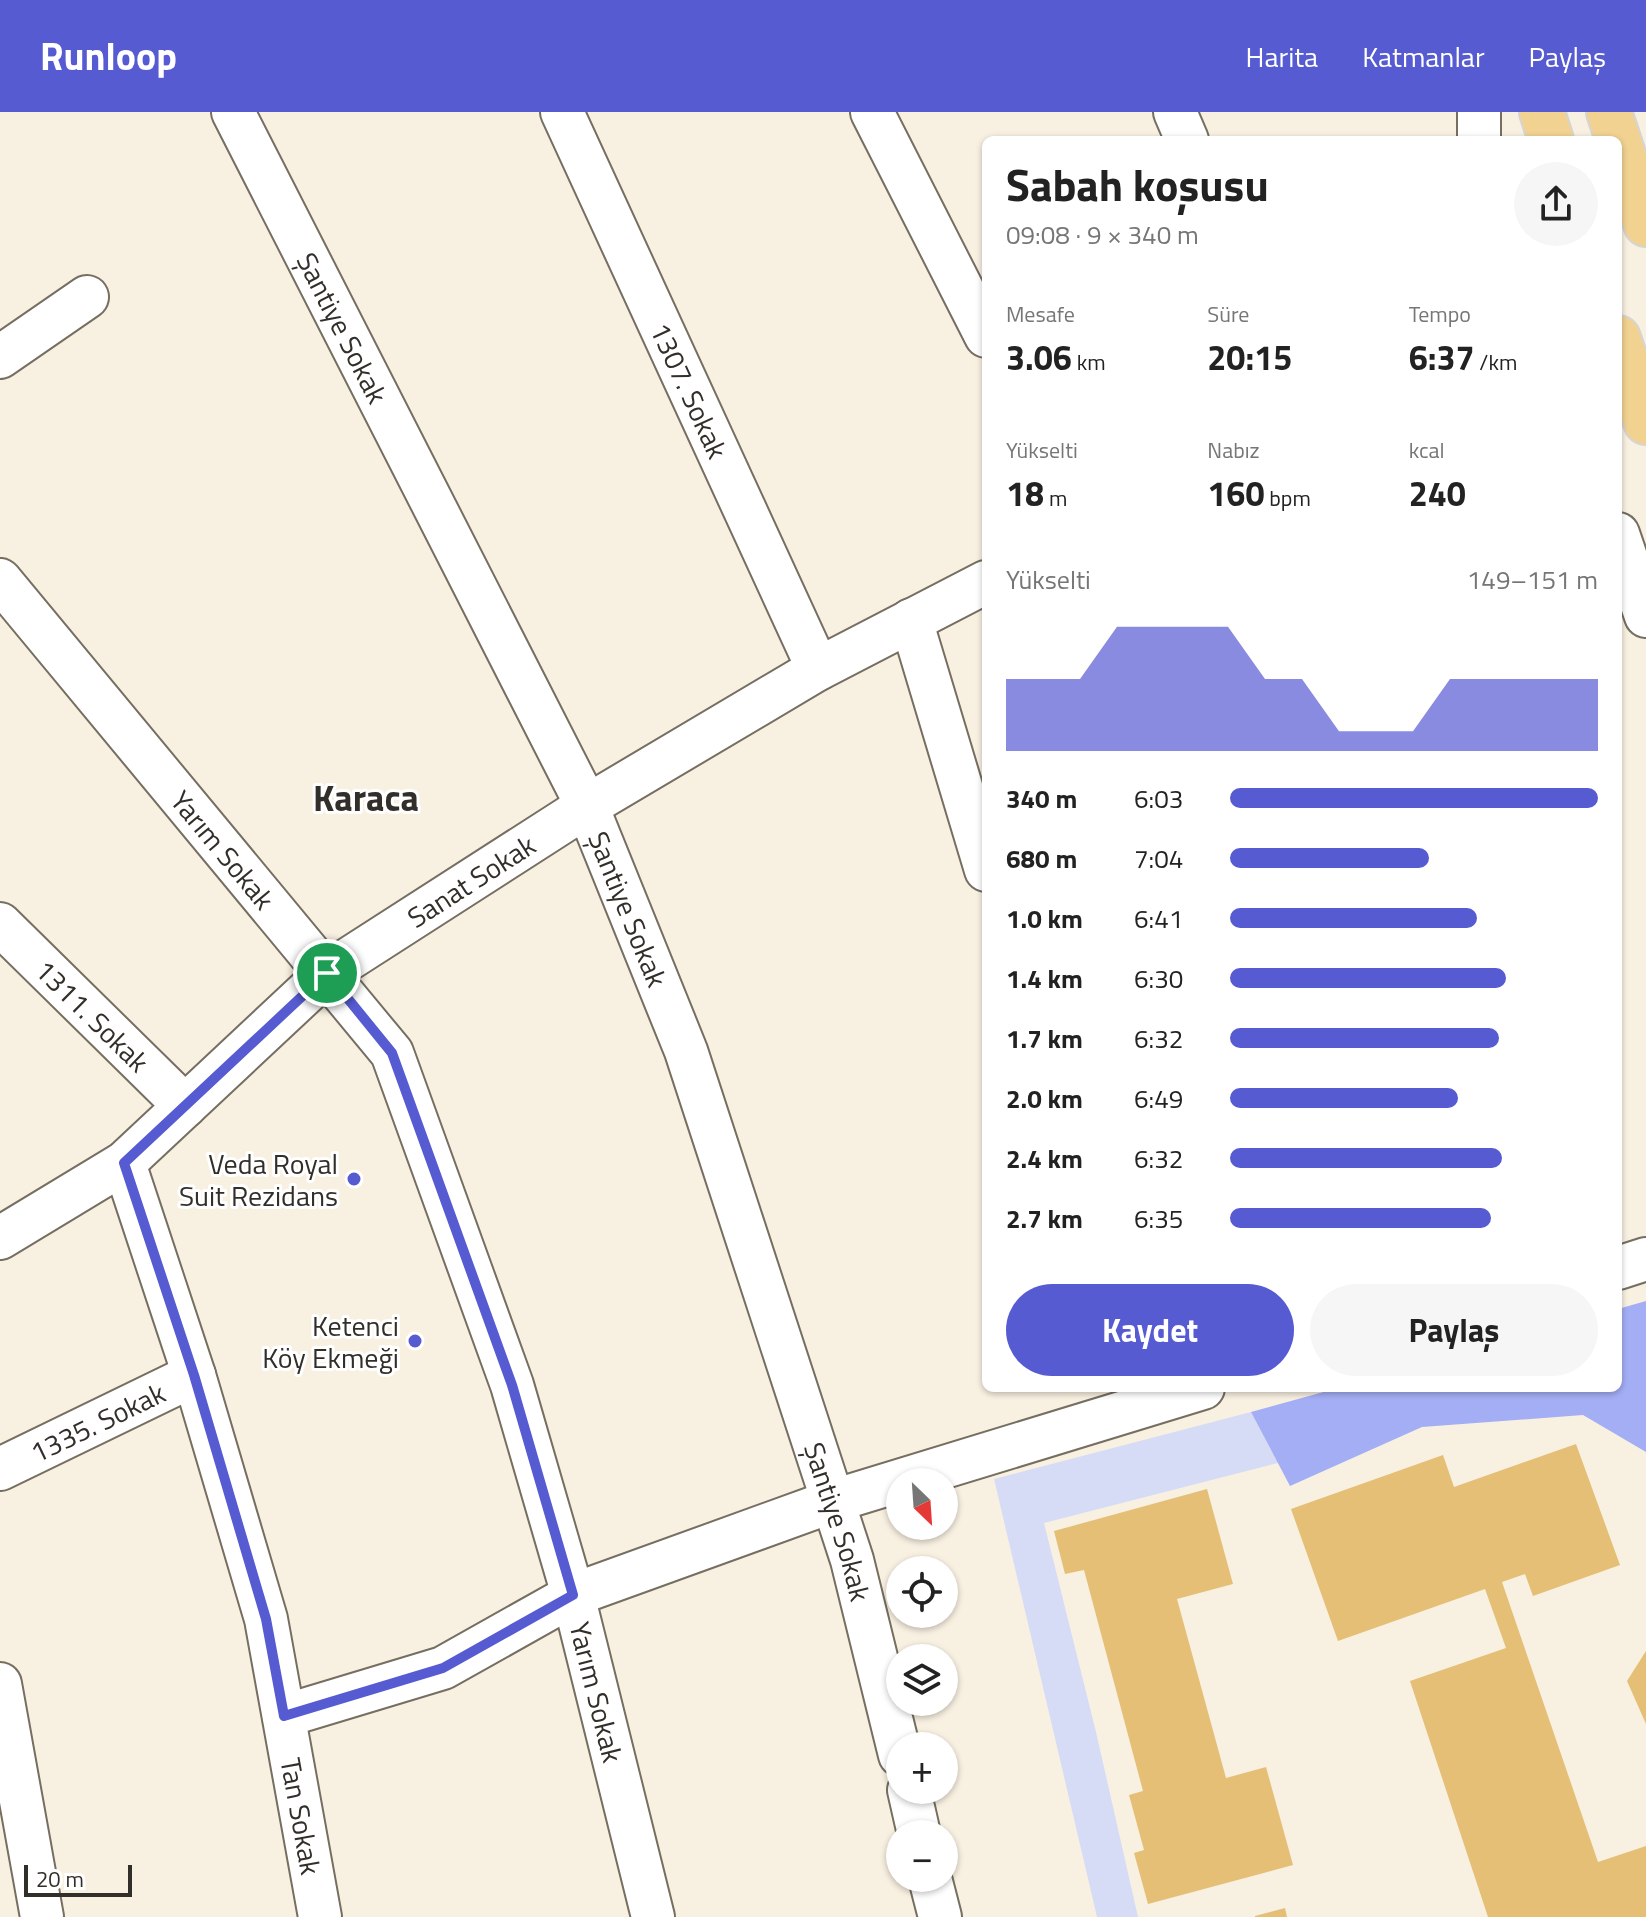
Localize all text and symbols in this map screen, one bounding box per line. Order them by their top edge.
text: Runloop [40,27,177,85]
text: Harita [1246,35,1318,78]
text: Katmanlar [1362,35,1485,78]
text: Paylaş [1529,35,1606,78]
text: Sabah koşusu [1006,151,1269,218]
button: share [1514,162,1598,246]
text: 09:08 · 9 × 340 m [1006,215,1199,254]
street label: Şantiye Sokak [286,245,399,411]
text: Mesafe [1006,297,1075,331]
text: Süre [1207,297,1249,331]
text: Tempo [1409,297,1471,331]
street label: 1307. Sokak [640,315,740,465]
text: 3.06 [1006,331,1072,383]
text: 20:15 [1207,331,1292,383]
text: 6:37 [1409,331,1474,383]
text: km [1072,345,1106,379]
text: /km [1474,345,1517,379]
text: Yükselti [1006,433,1078,467]
text: Nabız [1207,433,1260,467]
text: kcal [1409,433,1445,467]
text: 18 [1006,467,1044,519]
text: 160 [1207,467,1264,519]
text: 240 [1409,467,1466,519]
text: m [1044,481,1067,515]
text: bpm [1264,481,1311,515]
text: Yükselti [1006,560,1091,599]
text: 149–151 m [1467,560,1598,599]
district label: Karaca [313,770,419,825]
text: 340 m [1006,779,1077,818]
text: 6:03 [1134,779,1183,818]
street label: Yarım Sokak [161,781,286,918]
street label: Sanat Sokak [398,823,544,938]
street label: Şantiye Sokak [578,825,679,993]
text: 680 m [1006,839,1077,878]
text: 7:04 [1134,839,1183,878]
text: 1.0 km [1006,899,1083,938]
text: 6:41 [1134,899,1183,938]
pin [293,939,361,1007]
street label: 1311. Sokak [26,949,160,1082]
icon: arrive [305,951,349,995]
text: 1.4 km [1006,959,1083,998]
text: 6:30 [1134,959,1183,998]
text: 1.7 km [1006,1019,1083,1058]
text: 6:32 [1134,1019,1183,1058]
text: 2.0 km [1006,1079,1083,1118]
text: 6:49 [1134,1079,1183,1118]
text: 2.4 km [1006,1139,1083,1178]
text: 6:32 [1134,1139,1183,1178]
place label: Veda Royal Suit Rezidans [179,1142,338,1217]
marker: Veda Royal Suit Rezidans [345,1170,363,1188]
text: 2.7 km [1006,1199,1083,1238]
text: 6:35 [1134,1199,1183,1238]
button: Kaydet [1006,1284,1294,1376]
button: Paylaş [1310,1284,1598,1376]
place label: Ketenci Köy Ekmeği [262,1304,399,1379]
marker: Ketenci Köy Ekmeği [406,1332,424,1350]
street label: 1335. Sokak [22,1371,172,1473]
street label: Şantiye Sokak [793,1436,883,1605]
north arrow [886,1468,958,1540]
map controls [886,1468,958,1892]
button: locate [886,1556,958,1628]
street label: Yarım Sokak [559,1617,635,1767]
button: layers [886,1644,958,1716]
button: + [886,1732,958,1804]
street label: Tan Sokak [270,1754,333,1878]
button: − [886,1820,958,1892]
scale bar [24,1861,132,1897]
text: 20 m [36,1862,84,1896]

